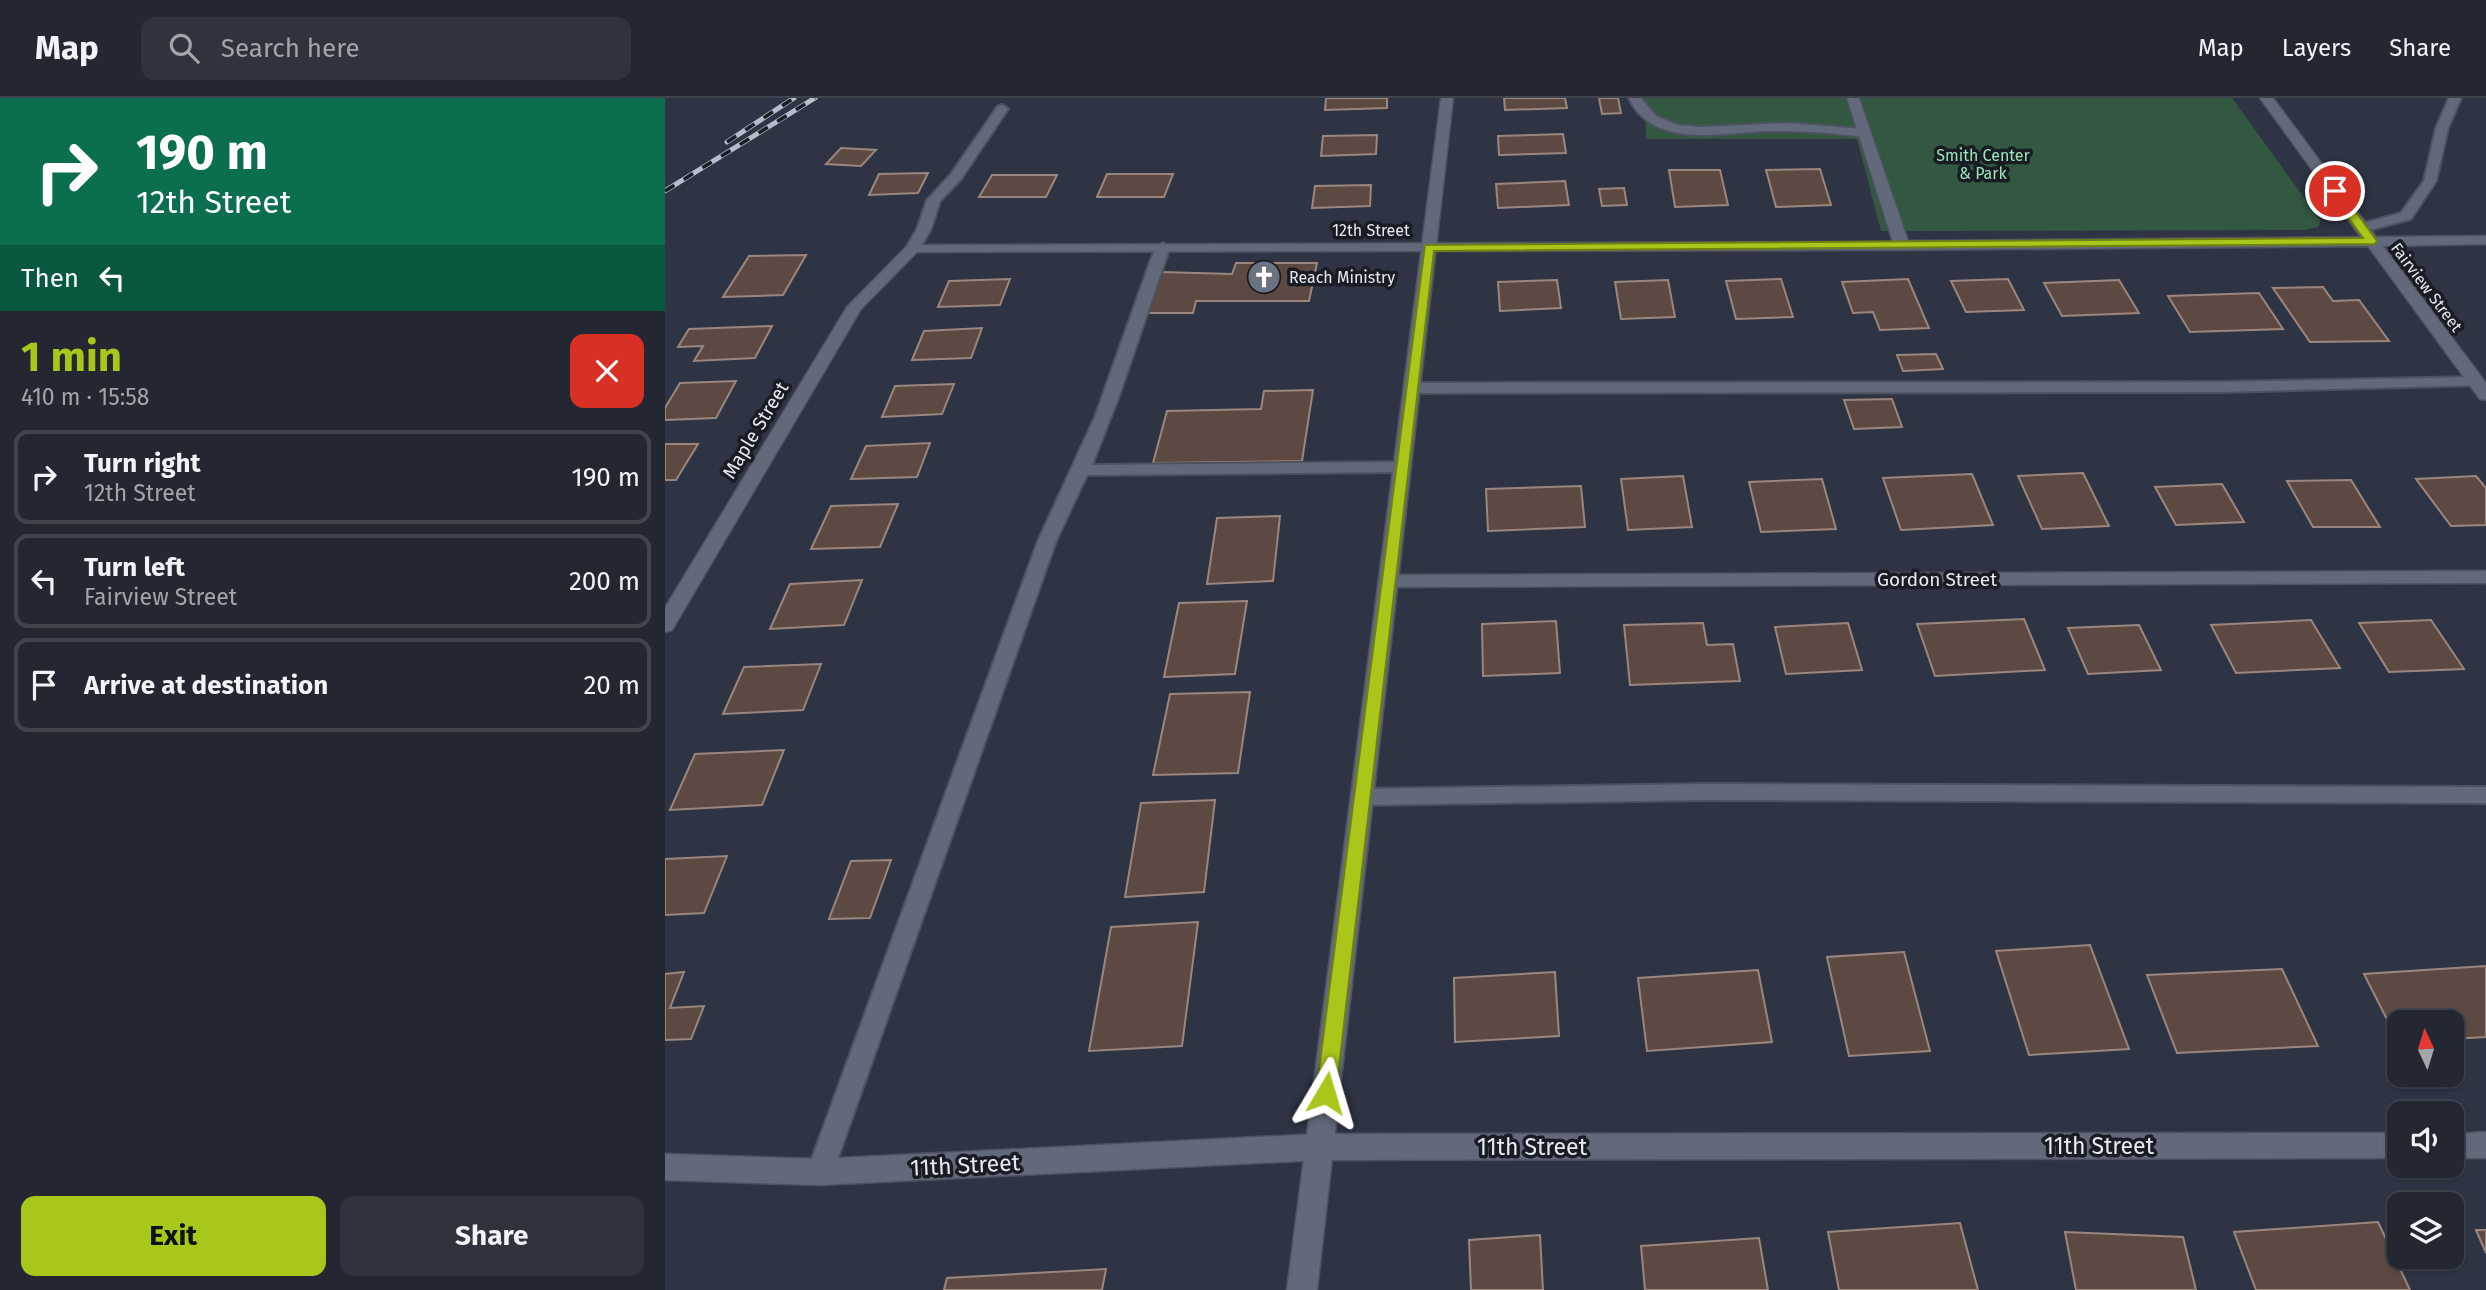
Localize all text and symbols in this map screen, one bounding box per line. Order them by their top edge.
search box [141,17,631,80]
text: Map [35,28,99,68]
icon: search [165,29,203,67]
text: Search here [221,33,360,64]
text: Map [2198,34,2244,62]
text: Layers [2282,34,2351,62]
text: Share [2389,34,2451,62]
text: 190 m [136,123,268,182]
icon: right [21,126,112,217]
park label: Smith Center & Park [1936,146,2031,183]
pin [2305,161,2365,221]
icon: arrive [2316,172,2354,210]
text: 12th Street [136,183,291,221]
street label: 12th Street [1332,221,1410,240]
street label: Fairview Street [2387,239,2466,336]
church icon: Reach Ministry [1245,258,1283,296]
icon: left [93,259,131,297]
text: Then [21,263,79,294]
place label: Reach Ministry [1289,268,1395,287]
text: 1 min [21,332,122,382]
button: close [570,334,644,408]
street label: Maple Street [718,378,793,483]
text: 410 m · 15:58 [21,383,150,411]
text: Turn right [84,448,201,479]
icon: right [25,458,63,496]
text: 190 m [571,462,640,493]
text: 12th Street [84,479,196,507]
text: Turn left [84,552,185,583]
icon: left [25,562,63,600]
text: 200 m [569,566,640,597]
street label: Gordon Street [1877,568,1997,591]
text: Fairview Street [84,583,237,611]
icon: arrive [25,666,63,704]
text: Arrive at destination [84,670,328,701]
text: 20 m [583,670,640,701]
north arrow [2387,1010,2464,1087]
map controls [2387,1010,2464,1269]
position arrow [1289,1056,1363,1130]
button: sound [2387,1101,2464,1178]
street label: 11th Street [2044,1132,2155,1160]
street label: 11th Street [1477,1133,1588,1161]
street label: 11th Street [909,1148,1021,1182]
button: layers [2387,1192,2464,1269]
button: Exit [21,1196,326,1276]
button: Share [340,1196,644,1276]

